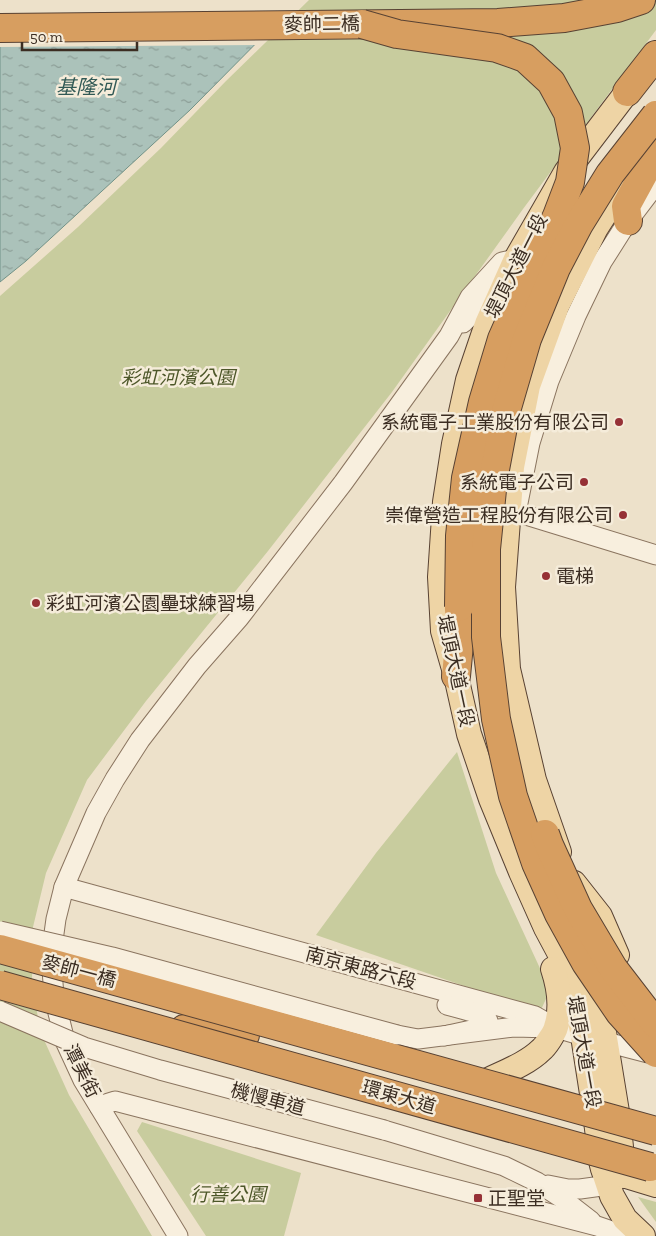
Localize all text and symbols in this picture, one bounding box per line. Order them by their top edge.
street label: 麥帥二橋 [284,12,360,36]
scale bar [22,20,138,52]
text: 50 m [30,28,63,46]
water label: 基隆河 [56,75,120,99]
street label: 堤頂大道一段 [480,210,552,322]
park label: 彩虹河濱公園 [121,366,238,389]
place label: 系統電子工業股份有限公司 [381,411,609,434]
marker: 系統電子工業股份有限公司 [613,416,625,428]
place label: 系統電子公司 [460,471,574,494]
marker: 系統電子公司 [578,476,590,488]
place label: 崇偉營造工程股份有限公司 [385,504,613,527]
marker: 崇偉營造工程股份有限公司 [617,509,629,521]
place label: 電梯 [556,565,594,588]
marker: 電梯 [540,570,552,582]
place label: 彩虹河濱公園壘球練習場 [46,592,255,615]
marker: 彩虹河濱公園壘球練習場 [30,597,42,609]
street label: 堤頂大道一段 [433,613,479,729]
street label: 南京東路六段 [303,942,419,994]
street label: 麥帥一橋 [39,950,119,992]
street label: 堤頂大道一段 [563,994,605,1110]
street label: 潭美街 [59,1040,105,1102]
street label: 環東大道 [359,1075,439,1119]
street label: 機慢車道 [228,1078,308,1120]
park label: 行善公園 [190,1183,269,1206]
place label: 正聖堂 [488,1187,545,1210]
marker: 正聖堂 [472,1192,484,1204]

